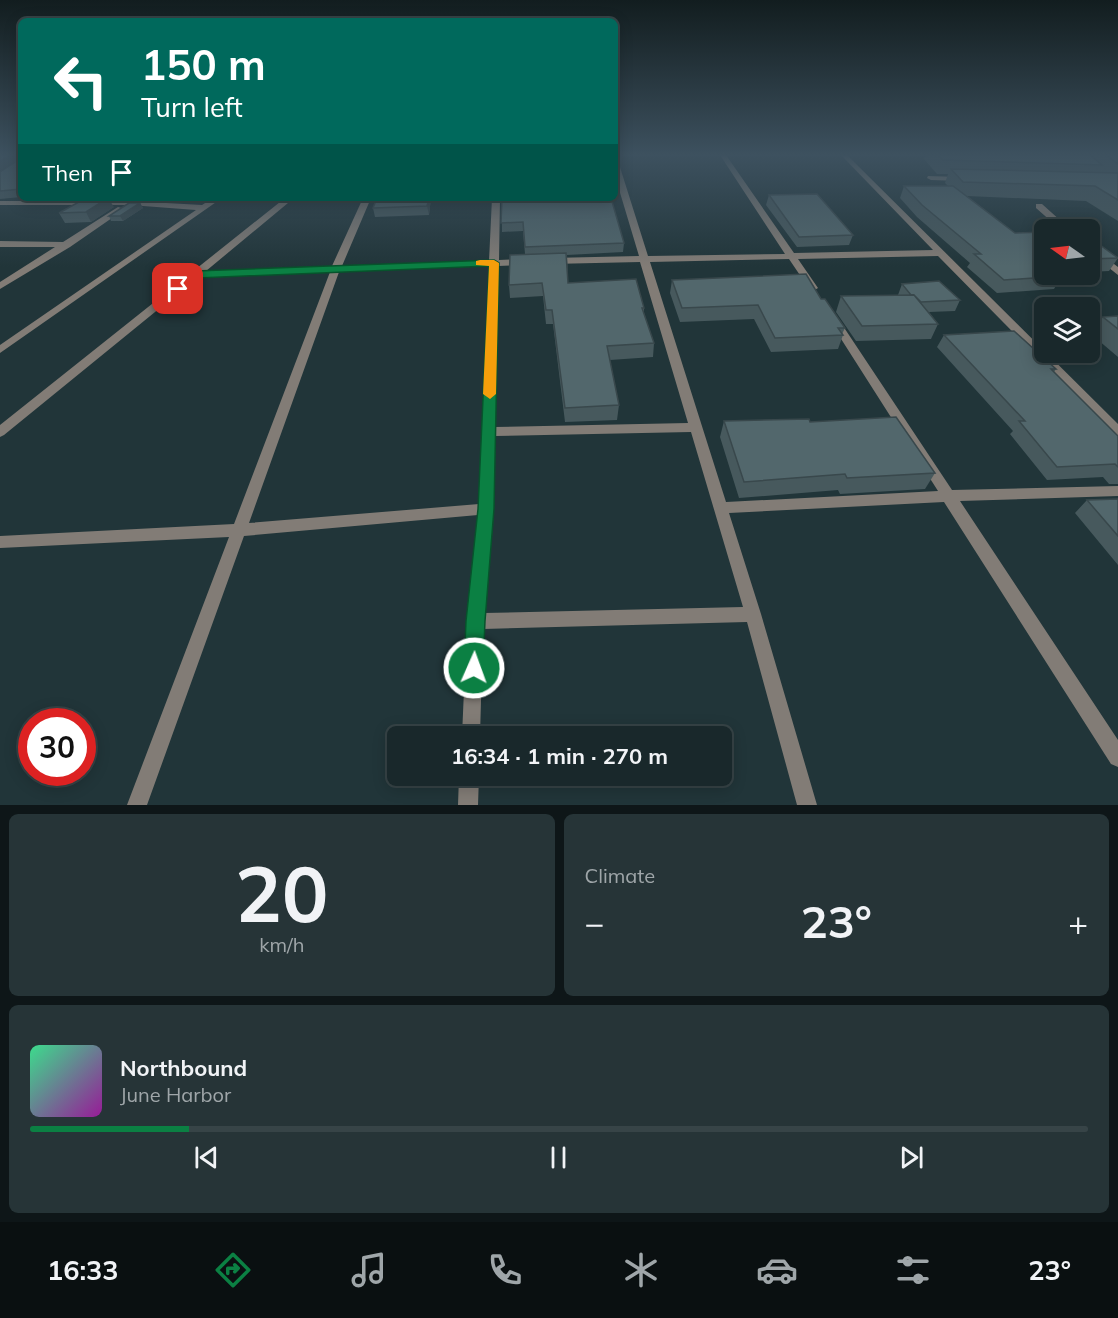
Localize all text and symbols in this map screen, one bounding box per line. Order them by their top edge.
text: 150 m [141,38,266,91]
icon: left [42,42,120,120]
text: Turn left [141,90,243,124]
icon: arrive [105,156,138,189]
text: Then [42,159,93,187]
north arrow [1034,219,1100,285]
map controls [1034,219,1100,363]
pin [152,263,203,314]
icon: arrive [161,272,194,305]
button: layers [1034,297,1100,363]
position arrow [442,636,506,700]
speed limit sign: 30 [18,708,96,786]
text: 16:34 · 1 min · 270 m [451,742,668,770]
text: 20 [235,844,329,942]
text: Climate [585,863,655,888]
text: 23° [801,893,872,949]
text: − [585,902,604,943]
text: + [1068,902,1088,943]
text: km/h [259,932,304,957]
text: Northbound [120,1054,247,1082]
text: June Harbor [120,1082,231,1107]
icon: previous [190,1141,223,1174]
icon: pause [542,1141,575,1174]
icon: next [895,1141,928,1174]
icon: directions [212,1249,254,1291]
icon: music [348,1249,390,1291]
icon: phone [484,1249,526,1291]
icon: climate [620,1249,662,1291]
icon: car [756,1249,798,1291]
icon: filters [892,1249,934,1291]
text: 16:33 [47,1253,118,1287]
text: 23° [1028,1253,1071,1287]

